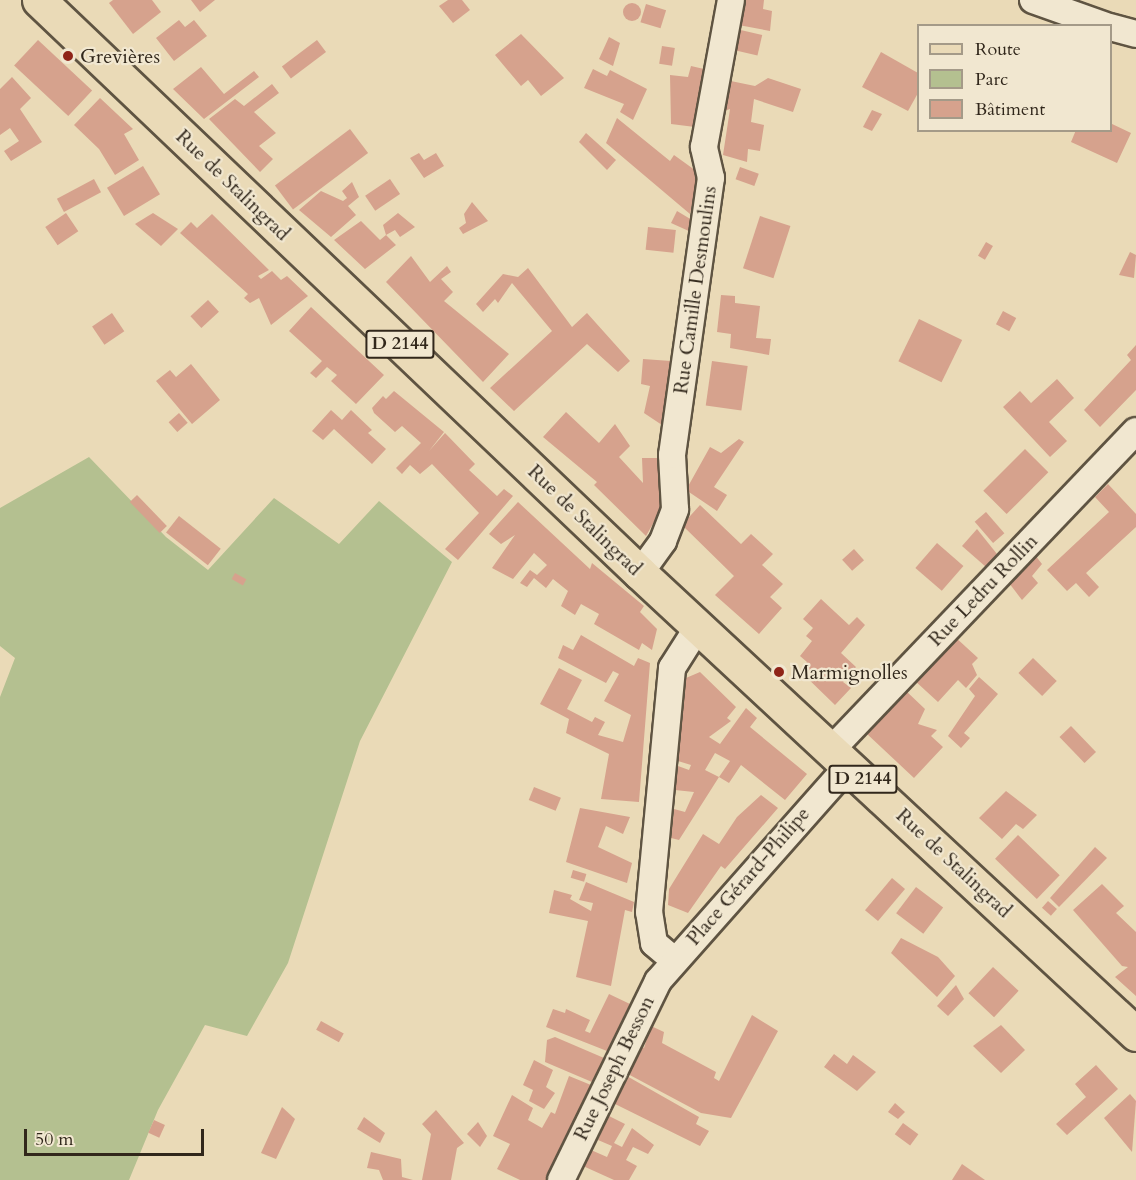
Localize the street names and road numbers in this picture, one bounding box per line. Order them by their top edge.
street label: Rue de Stalingrad [171,125,295,245]
street label: Rue Camille Desmoulins [669,184,721,396]
road number: D 2144 [364,329,436,359]
street label: Rue de Stalingrad [523,460,647,580]
street label: Rue Ledru Rollin [923,529,1043,651]
road number: D 2144 [827,764,899,794]
street label: Place Gérard-Philipe [681,802,815,950]
street label: Rue de Stalingrad [891,803,1017,923]
street label: Rue Joseph Besson [569,992,659,1144]

